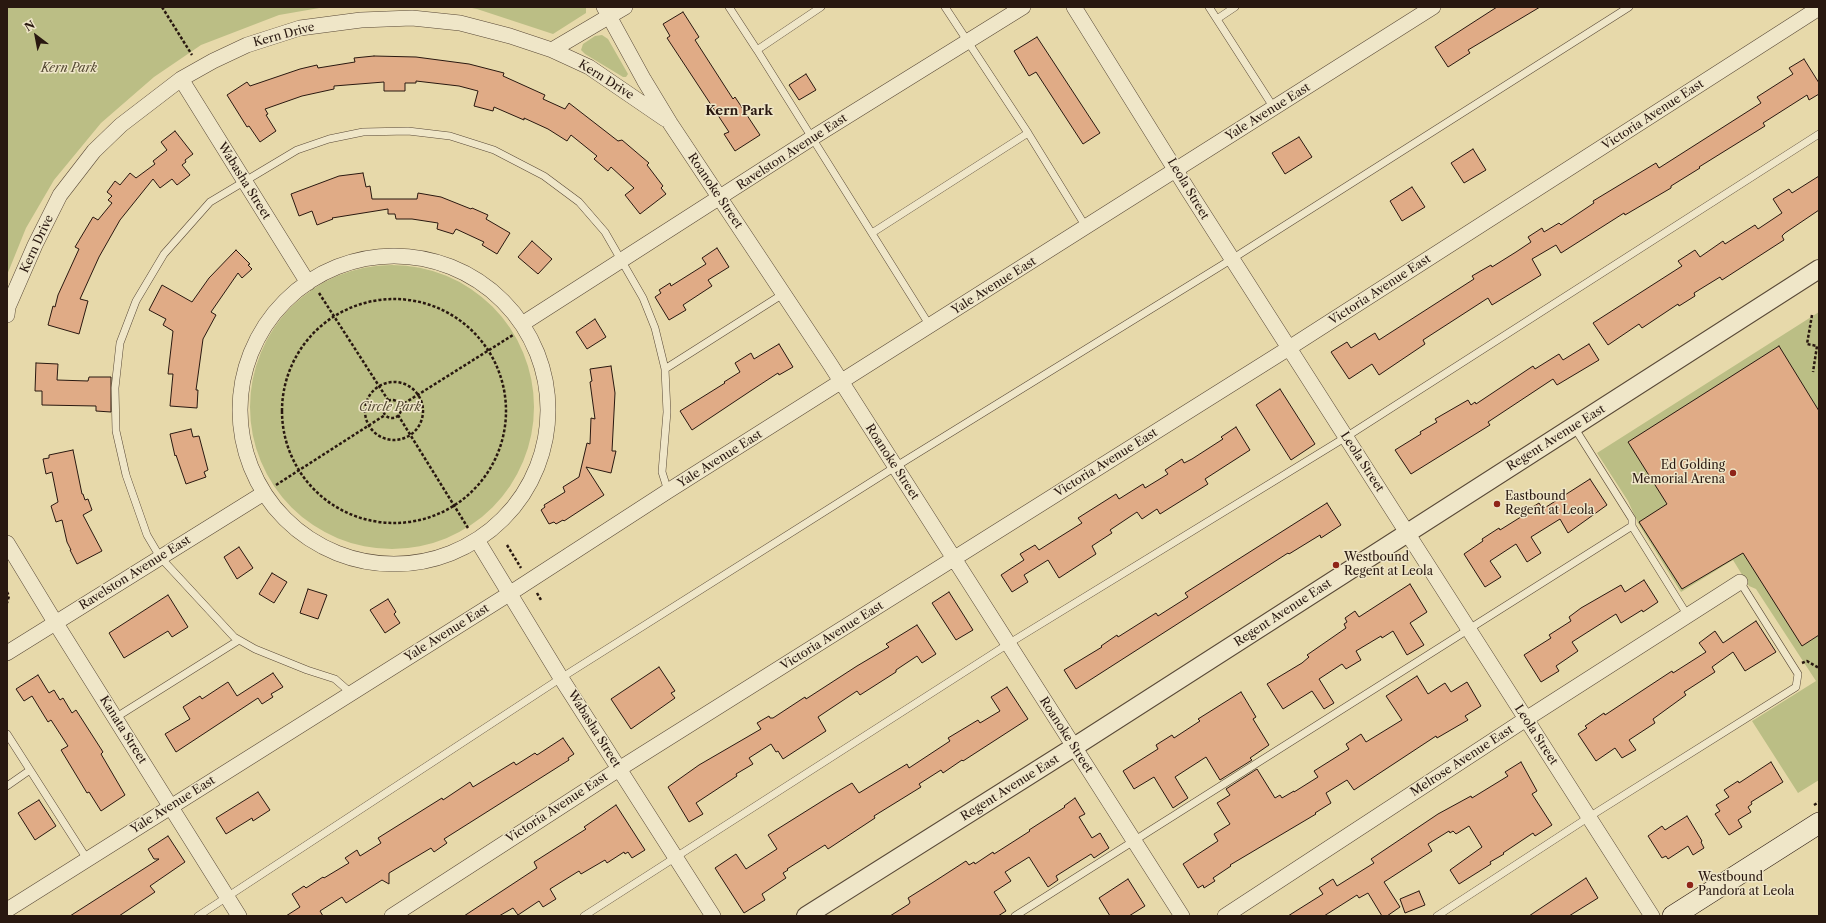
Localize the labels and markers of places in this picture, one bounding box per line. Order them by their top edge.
place label: Ed Golding Memorial Arena [1632,459,1725,487]
marker: Ed Golding Memorial Arena [1728,468,1738,478]
place label: Eastbound Regent at Leola [1505,490,1594,518]
marker: Eastbound Regent at Leola [1492,499,1502,509]
place label: Westbound Regent at Leola [1344,551,1433,579]
marker: Westbound Regent at Leola [1331,560,1341,570]
place label: Westbound Pandora at Leola [1698,871,1794,899]
marker: Westbound Pandora at Leola [1685,880,1695,890]

